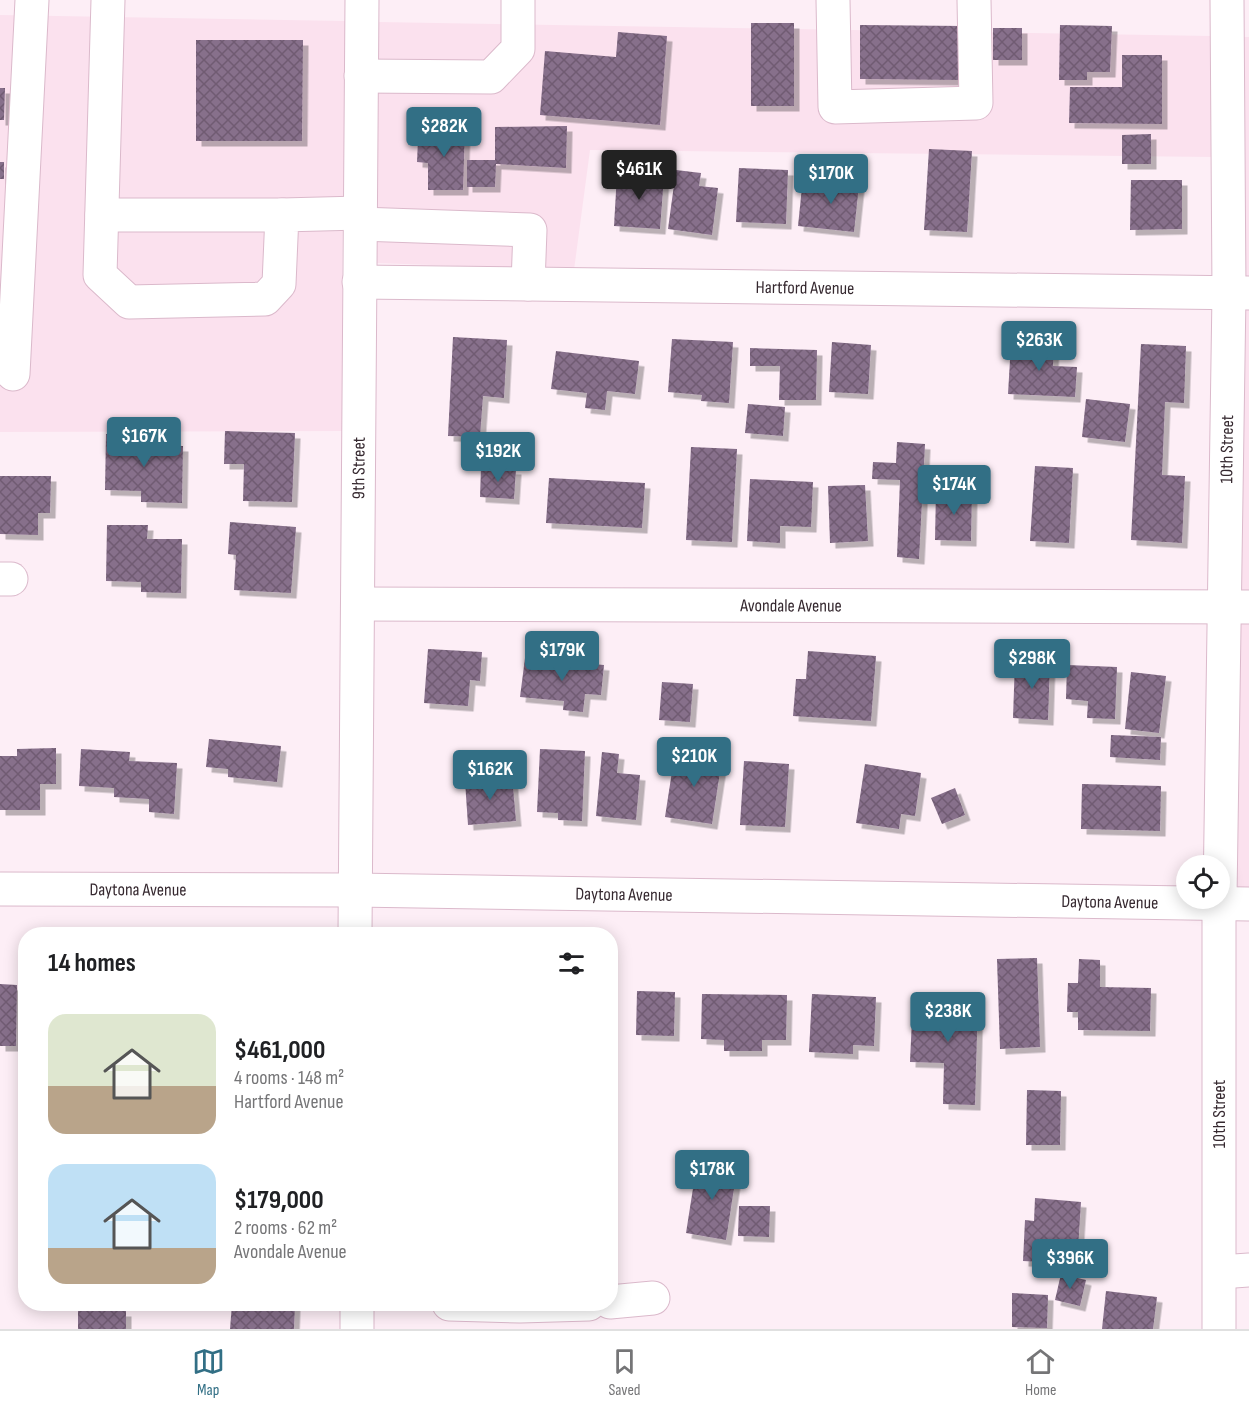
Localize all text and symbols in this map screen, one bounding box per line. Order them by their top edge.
pin: $282K [402,107,486,158]
text: $282K [420,114,468,138]
pin: $461K [597,150,681,201]
pin: $170K [789,154,873,205]
text: $461K [616,157,662,181]
text: $170K [808,161,854,185]
street label: Hartford Avenue [756,277,854,299]
pin: $263K [997,321,1081,372]
text: $263K [1015,328,1063,352]
street label: 10th Street [1216,414,1238,483]
pin: $167K [102,417,186,468]
text: $167K [121,424,167,448]
pin: $192K [456,432,540,483]
street label: 9th Street [348,436,370,499]
text: $192K [475,439,521,463]
pin: $174K [912,465,996,516]
text: $174K [932,472,976,496]
street label: Avondale Avenue [739,595,842,617]
pin: $179K [520,631,604,682]
text: $179K [539,638,585,662]
pin: $298K [990,639,1074,690]
text: $298K [1008,646,1056,670]
pin: $210K [652,737,736,788]
text: $210K [671,744,717,768]
pin: $162K [448,750,532,801]
text: $162K [467,757,513,781]
map controls [1176,855,1230,909]
button: locate [1176,855,1230,909]
street label: Daytona Avenue [89,879,187,901]
street label: Daytona Avenue [575,883,673,906]
street label: Daytona Avenue [1061,891,1159,914]
icon: filters [555,947,588,980]
text: 14 homes [48,948,136,979]
pin: $238K [906,992,990,1043]
text: $238K [924,999,972,1023]
text: $461,000 [234,1035,325,1066]
icon: home [96,1038,168,1110]
text: 4 rooms · 148 m² [234,1066,344,1090]
street label: 10th Street [1209,1079,1230,1148]
text: Hartford Avenue [234,1090,343,1114]
pin: $178K [670,1150,754,1201]
text: $178K [689,1157,735,1181]
text: $179,000 [234,1185,324,1216]
icon: home [96,1188,168,1260]
text: 2 rooms · 62 m² [234,1216,337,1240]
pin: $396K [1028,1239,1112,1290]
text: Avondale Avenue [234,1240,347,1264]
text: $396K [1046,1246,1094,1270]
tab: Map [192,1345,225,1400]
tab: Saved [608,1345,641,1400]
tab: Home [1024,1345,1057,1400]

